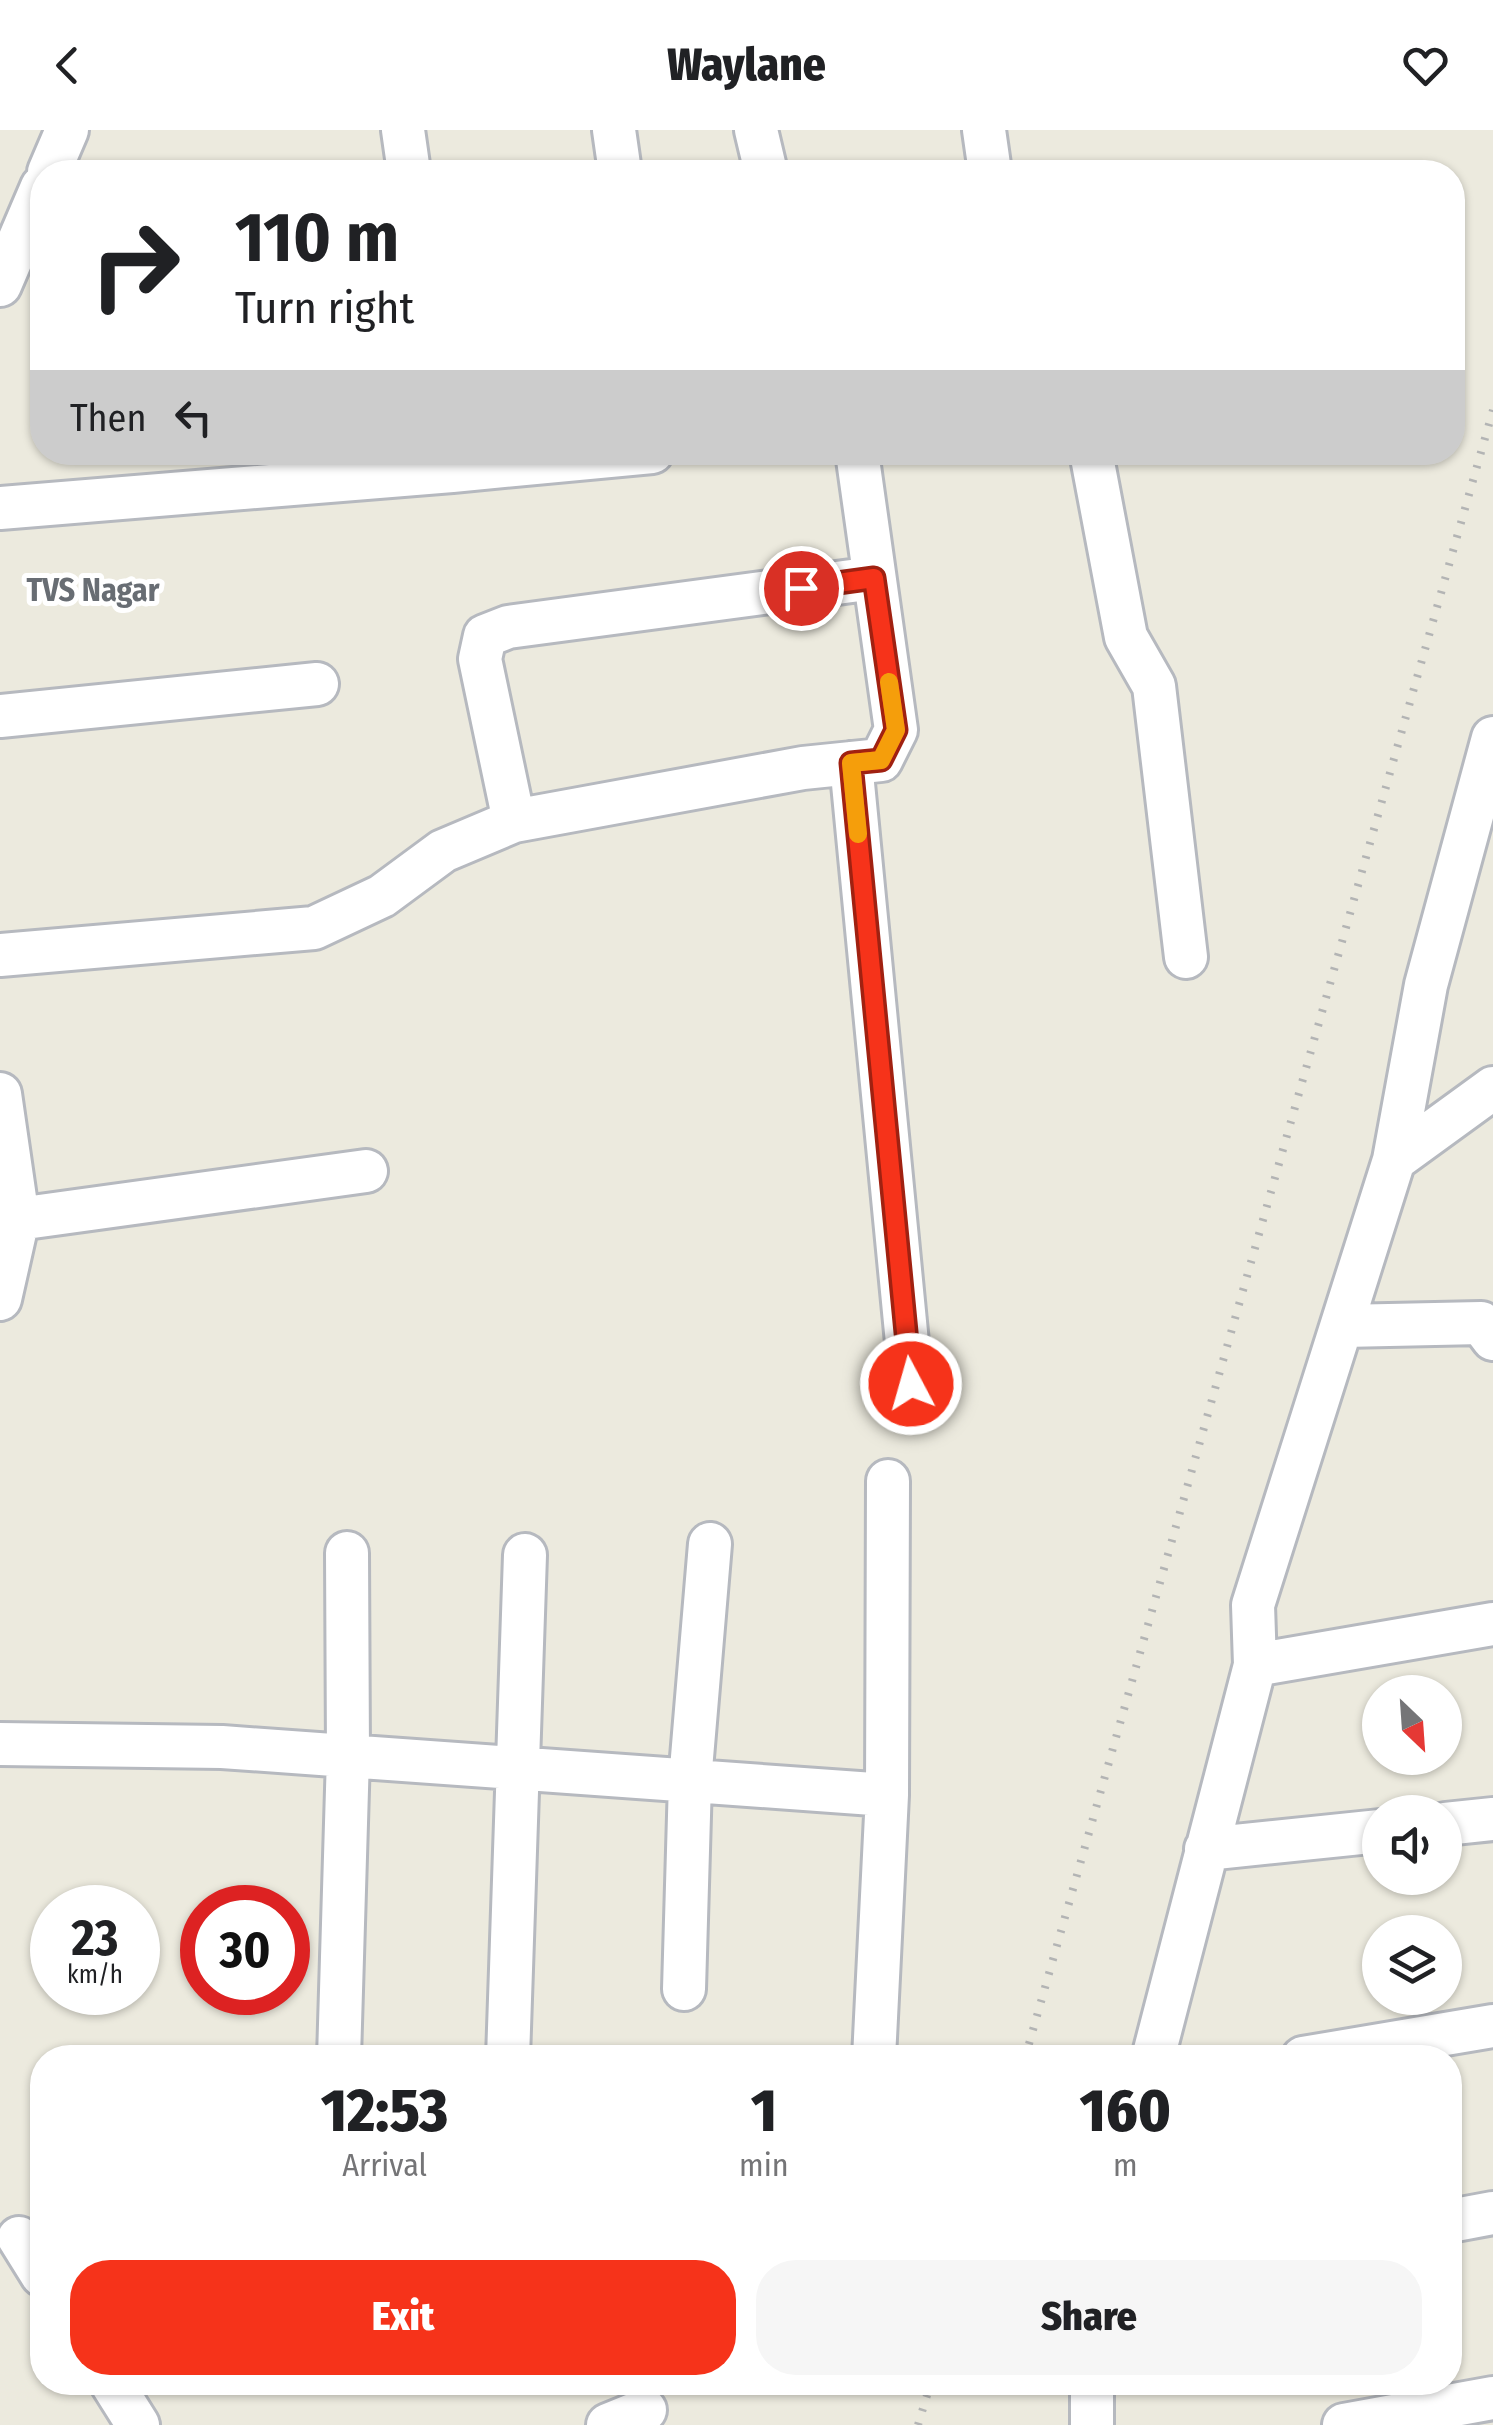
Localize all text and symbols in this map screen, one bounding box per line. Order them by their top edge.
icon: back [40,38,95,93]
text: Waylane [667,38,826,92]
icon: heart [1398,38,1453,93]
text: 110 m [235,196,399,280]
icon: right [70,200,200,330]
text: Turn right [235,281,414,335]
icon: left [166,390,221,445]
text: Then [70,395,146,441]
pin [759,546,844,631]
icon: arrive [774,561,829,616]
district label: TVS Nagar [27,571,160,609]
position arrow [859,1332,963,1436]
north arrow [1362,1675,1462,1775]
map controls [1362,1675,1462,2015]
button: sound [1362,1795,1462,1895]
speed limit sign: 30 [180,1885,310,2015]
text: 23 [72,1908,118,1968]
button: layers [1362,1915,1462,2015]
text: km/h [67,1960,123,1990]
text: 12:53 [321,2075,448,2147]
text: 1 [751,2075,777,2147]
text: 160 [1080,2075,1171,2147]
text: Arrival [342,2146,427,2184]
text: min [739,2146,789,2184]
text: m [1113,2146,1138,2184]
button: Exit [70,2260,736,2375]
button: Share [756,2260,1422,2375]

